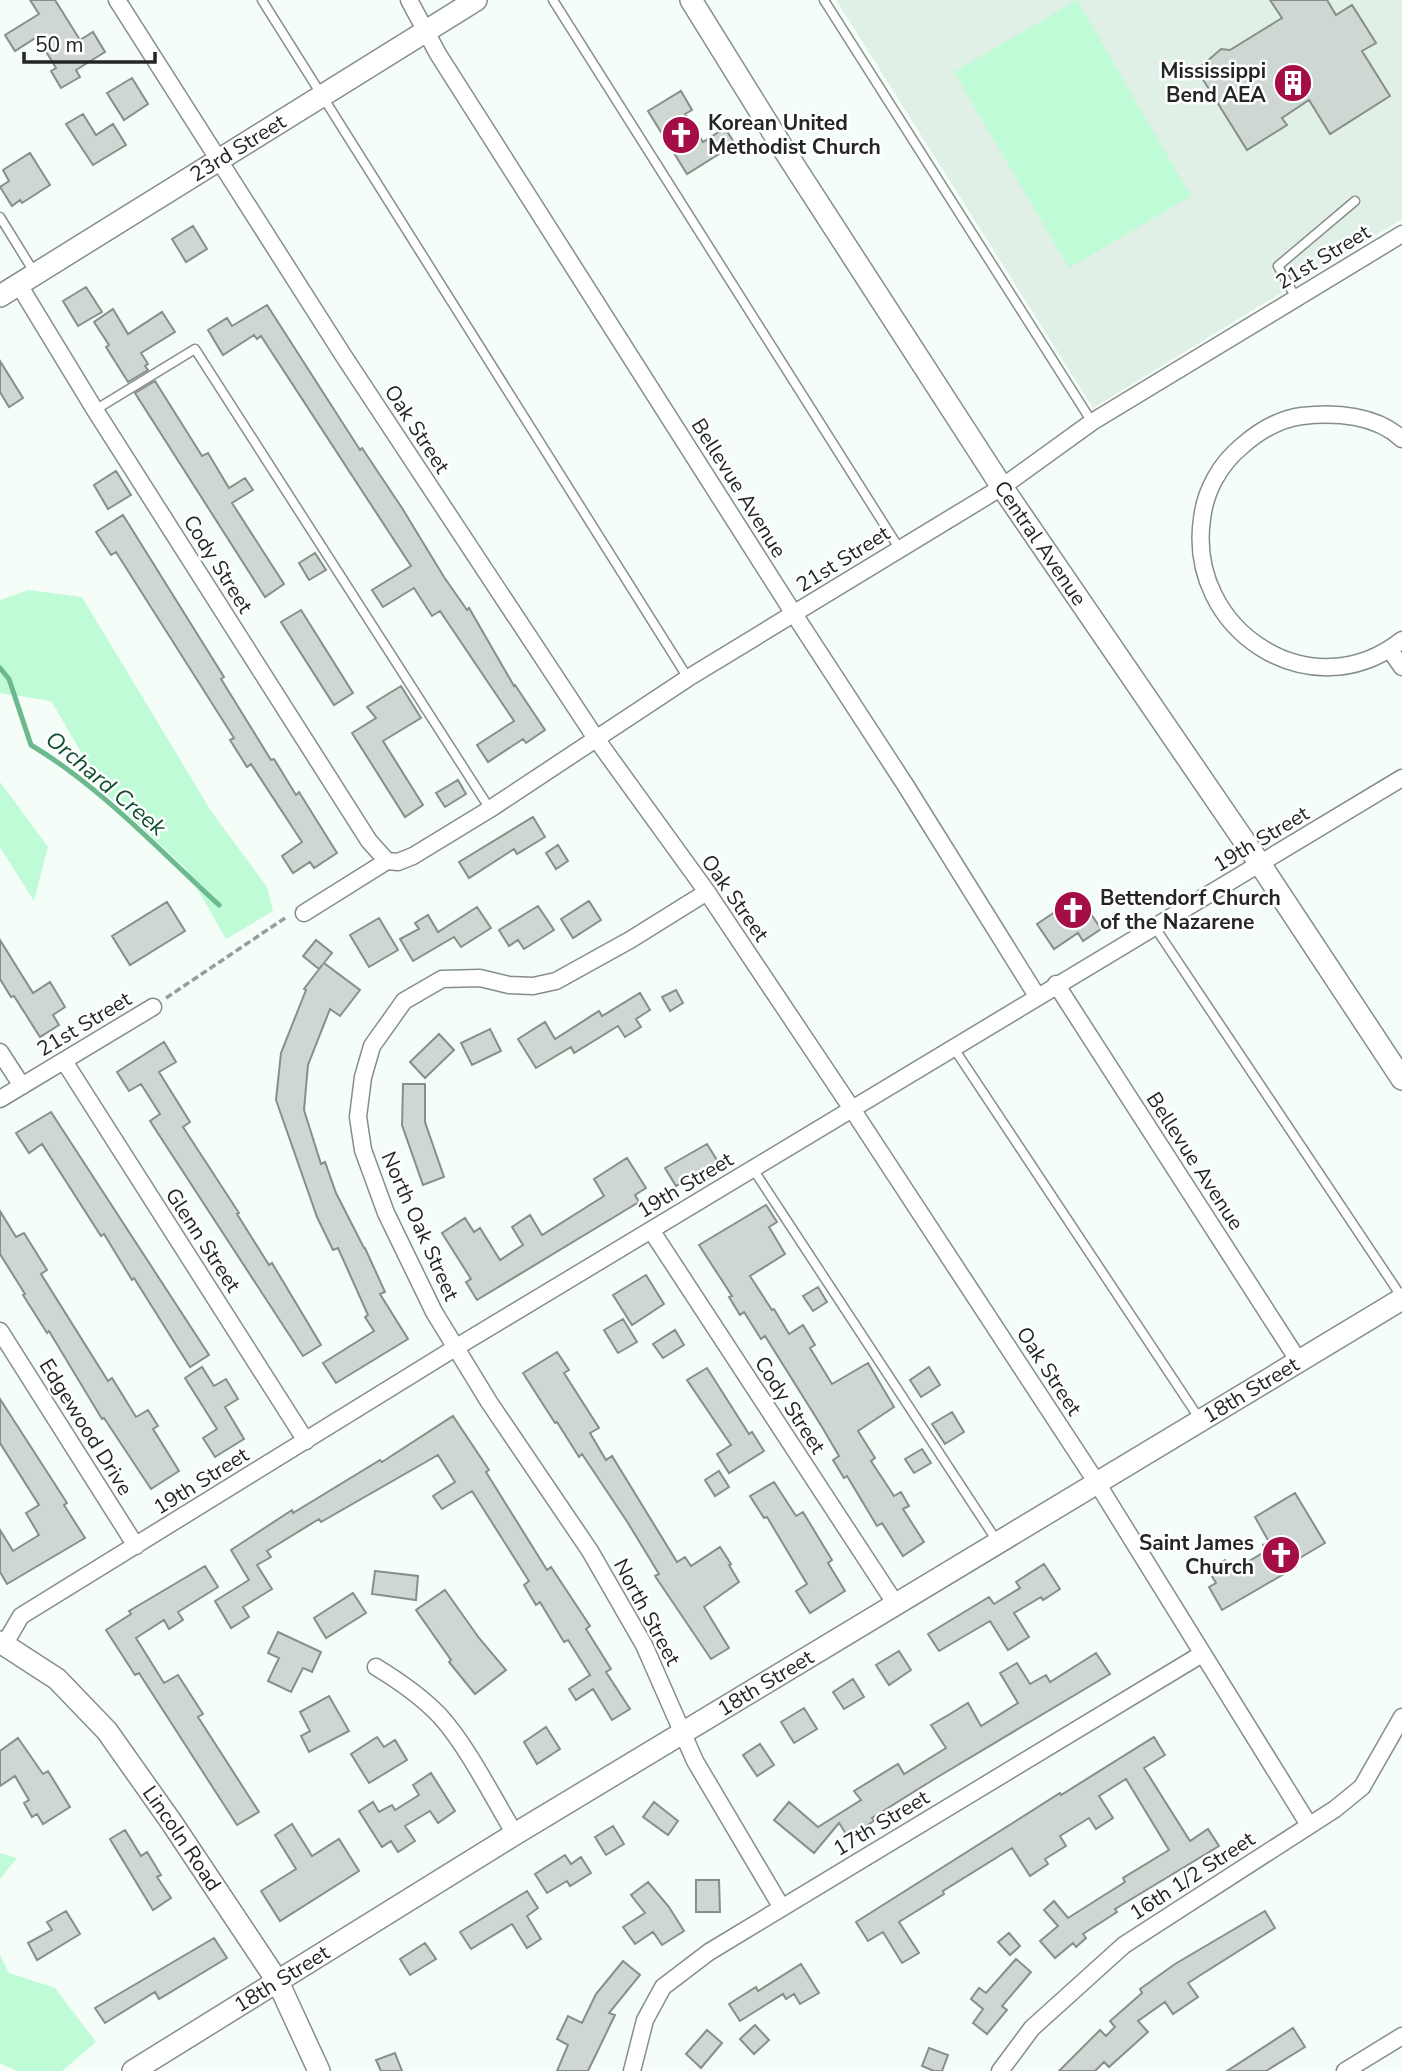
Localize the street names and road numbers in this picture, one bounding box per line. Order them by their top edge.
street label: 23rd Street [185,107,291,188]
street label: 21st Street [1271,218,1376,296]
street label: Oak Street [378,379,456,479]
street label: Bellevue Avenue [685,413,793,563]
street label: Central Avenue [988,475,1093,611]
street label: Cody Street [177,510,260,619]
street label: 21st Street [791,519,896,599]
street label: 19th Street [1208,799,1315,879]
street label: Oak Street [695,849,776,948]
street label: 21st Street [32,985,137,1063]
street label: Bellevue Avenue [1140,1087,1250,1235]
street label: 19th Street [632,1145,739,1225]
street label: North Oak Street [375,1147,466,1306]
street label: Glenn Street [159,1182,248,1298]
street label: Oak Street [1010,1321,1088,1421]
street label: 18th Street [1198,1350,1305,1430]
street label: Cody Street [748,1351,832,1460]
street label: Edgewood Drive [33,1353,139,1501]
street label: 19th Street [148,1440,254,1521]
street label: North Street [607,1554,687,1671]
street label: 18th Street [712,1643,819,1723]
street label: Lincoln Road [136,1780,228,1897]
street label: 17th Street [828,1783,935,1863]
street label: 16th 1/2 Street [1124,1825,1260,1927]
street label: 18th Street [229,1938,335,2019]

